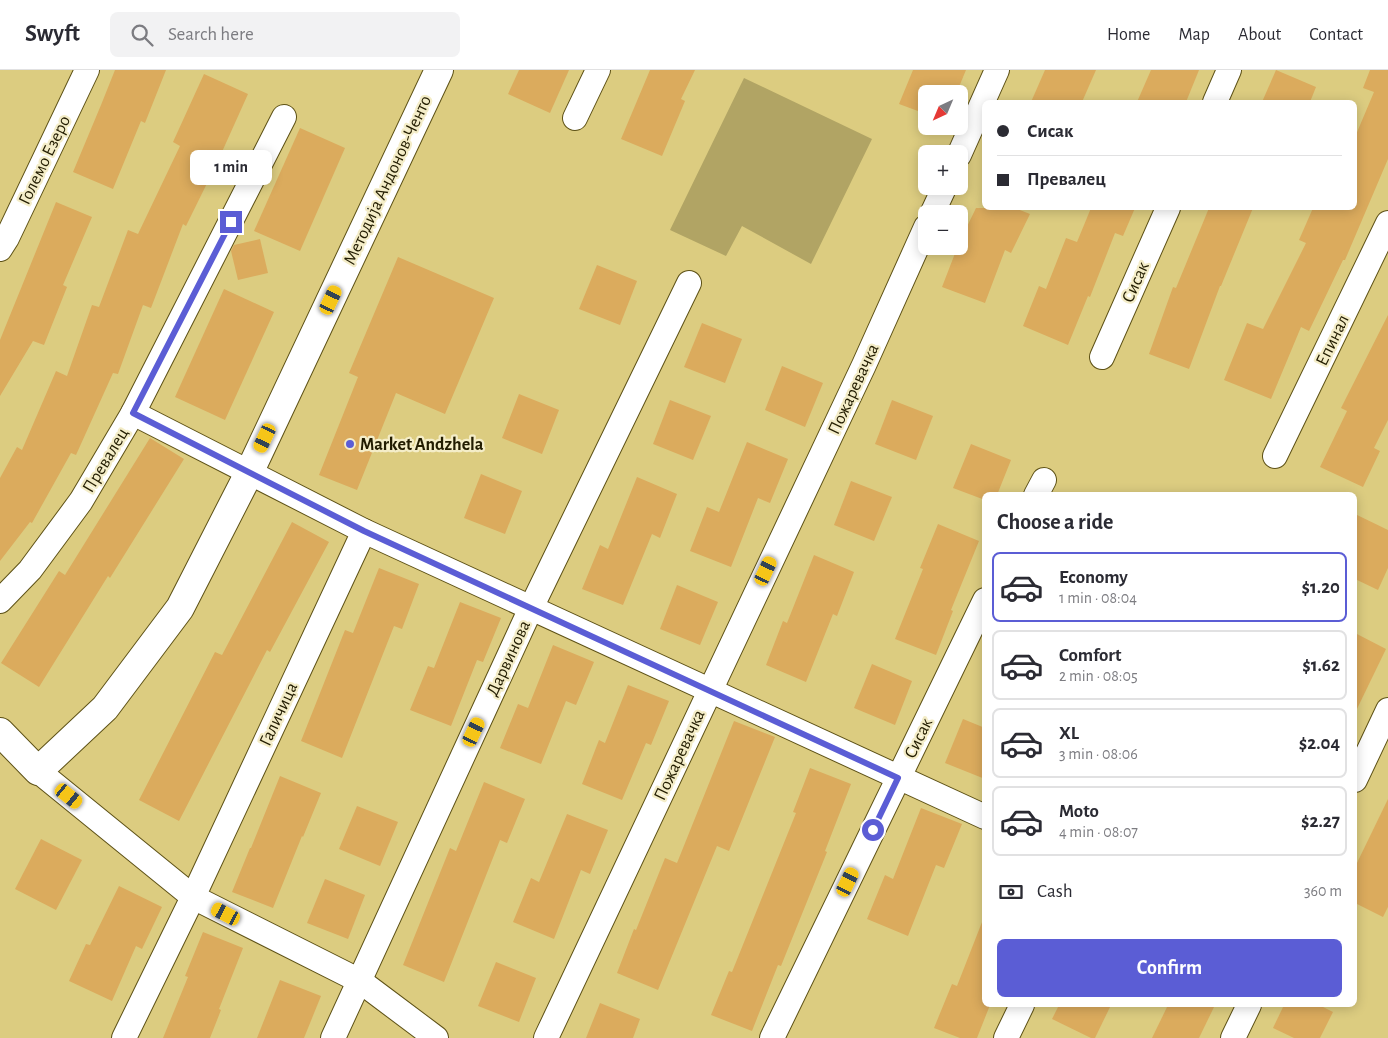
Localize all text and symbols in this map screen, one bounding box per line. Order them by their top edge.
search box [110,12,460,57]
icon: search [128,21,156,49]
text: Swyft [25,22,80,46]
text: Search here [168,25,254,44]
text: Home [1107,26,1150,44]
text: Map [1178,26,1210,44]
text: About [1238,26,1281,44]
text: Contact [1309,26,1363,44]
north arrow [918,85,968,135]
map controls [918,85,968,255]
street label: Методија Андонов-Ченто [341,93,435,268]
street label: Големо Езеро [16,113,74,208]
text: Сисак [1027,122,1073,141]
button: + [918,145,968,195]
callout: 1 min [190,150,272,184]
text: 1 min [214,159,248,175]
text: Превалец [1027,170,1106,189]
button: − [918,205,968,255]
route end [220,211,242,233]
street label: Сисак [1119,259,1153,306]
car [317,283,344,317]
street label: Епинал [1313,312,1353,369]
street label: Пожаревачка [825,341,883,438]
car [251,421,278,455]
street label: Превалец [80,425,132,496]
place label: Market Andzhela [360,436,484,454]
marker: Market Andzhela [344,438,356,450]
text: Choose a ride [997,511,1113,533]
car [752,554,779,588]
icon: car [999,565,1044,610]
text: Economy [1059,568,1128,587]
text: $1.20 [1301,578,1340,597]
text: 1 min · 08:04 [1059,590,1137,606]
street label: Дарвинова [484,618,534,699]
icon: car [999,643,1044,688]
text: Comfort [1059,646,1121,665]
text: $1.62 [1302,656,1340,675]
text: 2 min · 08:05 [1059,668,1138,684]
street label: Галичица [256,680,301,749]
street label: Пожаревачка [651,707,709,804]
car [460,715,487,749]
street label: Сисак [901,715,937,762]
icon: car [999,721,1044,766]
text: XL [1059,724,1079,743]
text: $2.04 [1299,734,1340,753]
text: 3 min · 08:06 [1059,746,1138,762]
car [52,781,85,811]
icon: car [999,799,1044,844]
text: Moto [1059,802,1099,821]
text: $2.27 [1301,812,1340,831]
route start [862,819,884,841]
text: 4 min · 08:07 [1059,824,1138,840]
car [834,865,861,899]
icon: cash [997,878,1025,906]
text: Cash [1037,882,1073,901]
text: 360 m [1304,883,1342,899]
car [209,901,242,927]
button: Confirm [997,939,1342,997]

